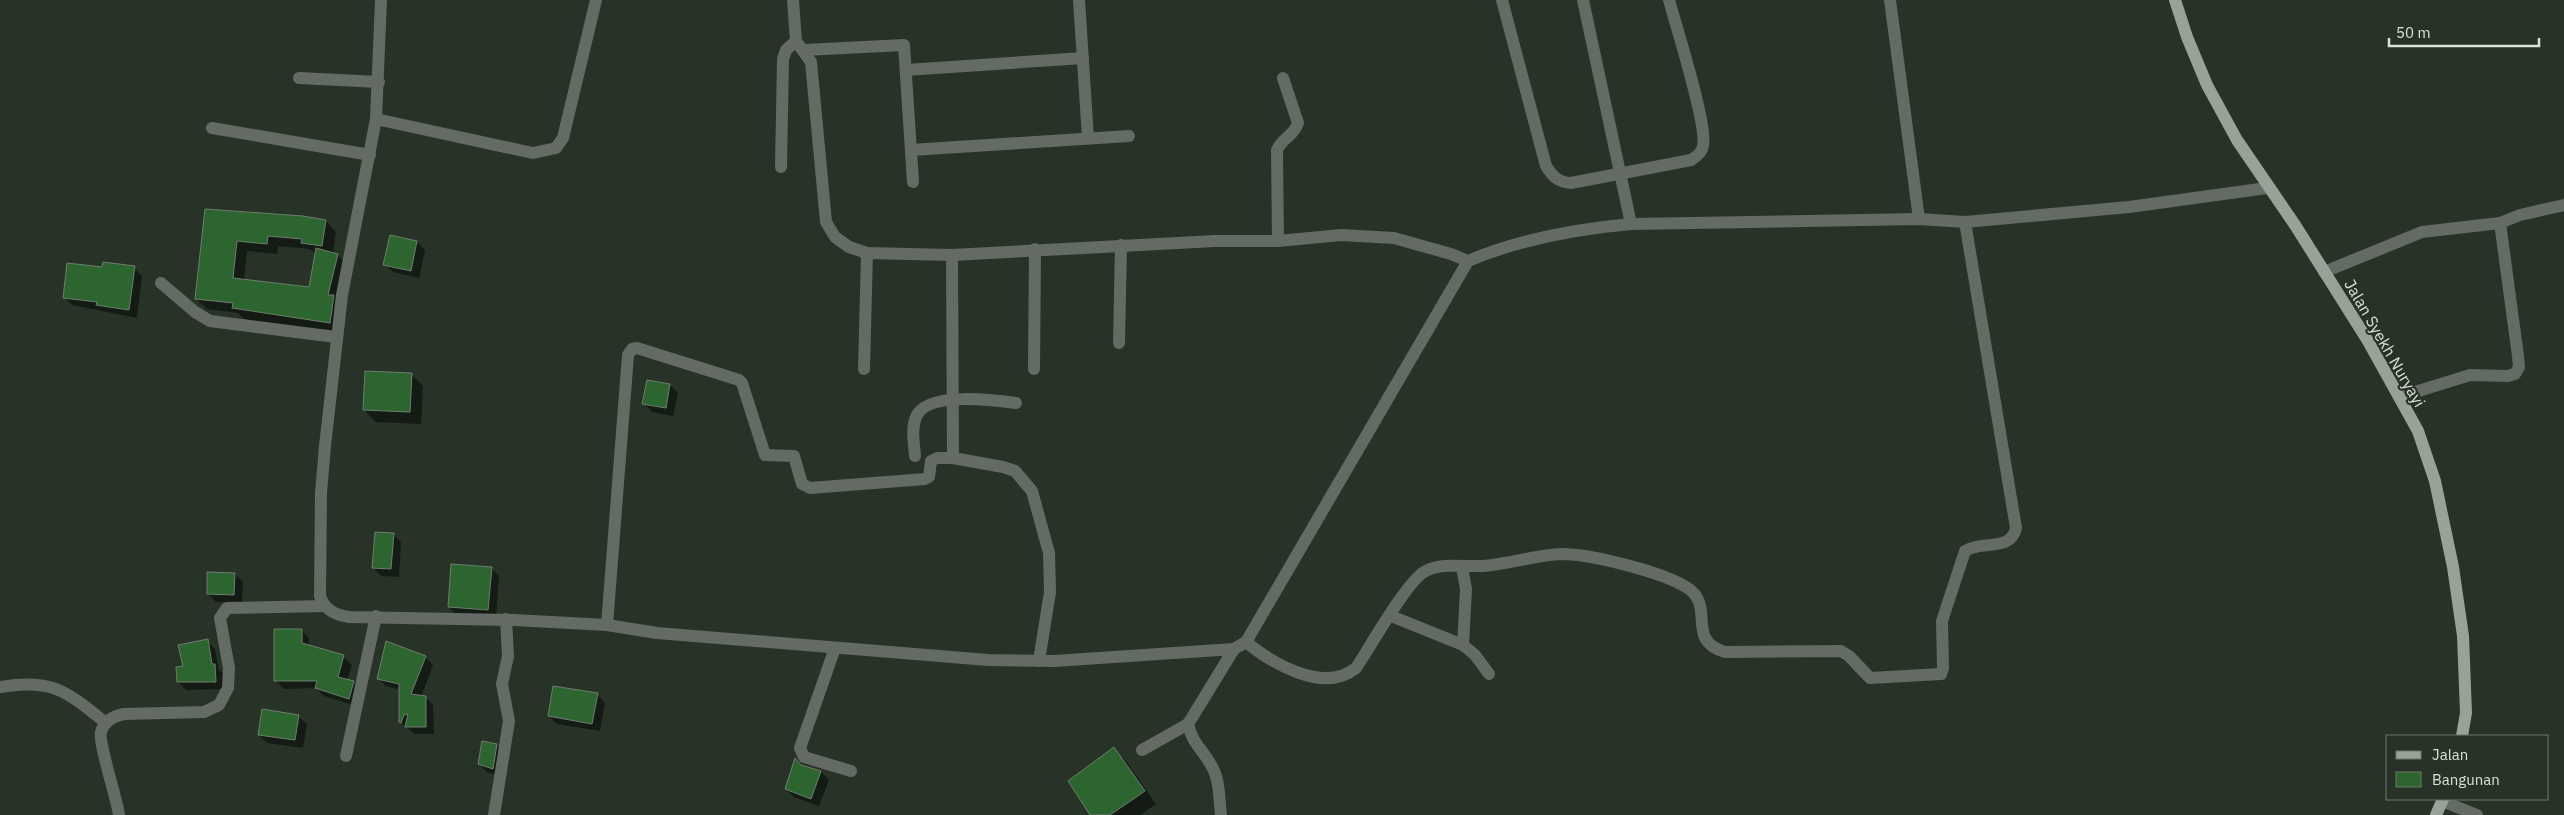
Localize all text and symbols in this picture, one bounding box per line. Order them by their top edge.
scale bar [2389,15,2539,47]
text: 50 m [2396,23,2431,42]
street label: Jalan Syekh Nuryayi [2340,275,2430,411]
legend [2386,735,2549,800]
text: Jalan [2432,745,2468,764]
text: Bangunan [2432,770,2500,789]

